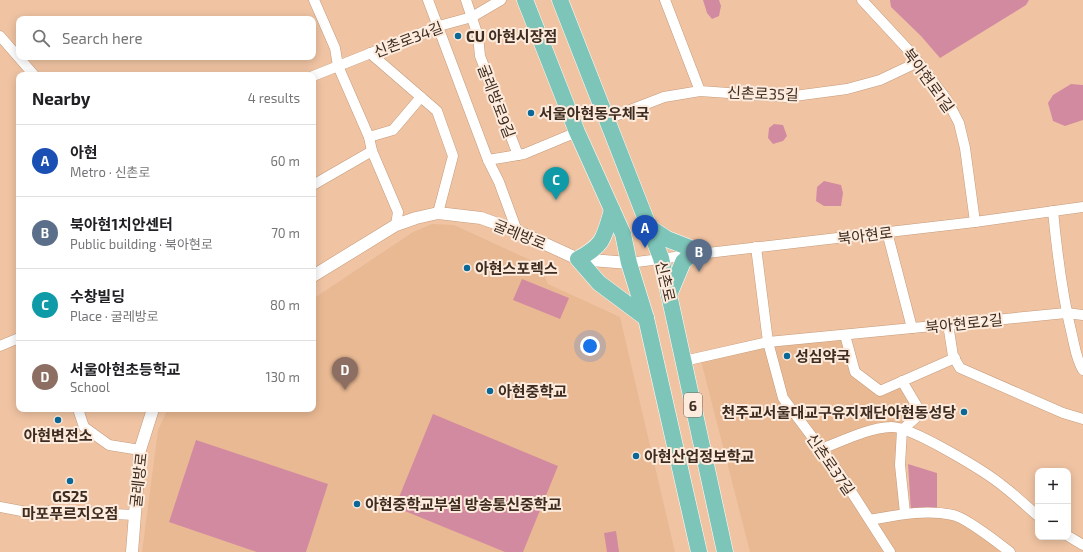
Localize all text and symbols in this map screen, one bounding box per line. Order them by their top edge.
search box [16,16,316,60]
street label: 신촌로34길 [371,18,445,60]
icon: search [30,27,52,49]
place label: CU 아현시장점 [466,27,557,45]
text: Search here [62,29,143,47]
marker: CU 아현시장점 [453,31,463,41]
street label: 북아현로1길 [900,44,958,116]
street label: 굴레방로9길 [475,62,519,140]
street label: 신촌로35길 [727,83,799,103]
text: Nearby [32,88,90,108]
text: 4 results [248,90,300,106]
place label: 서울아현동우체국 [539,104,650,122]
marker: 서울아현동우체국 [526,108,536,118]
text: 아현 [70,143,98,161]
text: A [41,153,49,169]
text: 60 m [270,153,300,169]
text: Metro · 신촌로 [70,164,151,180]
pin: C [543,167,569,200]
text: 북아현1치안센터 [70,215,173,233]
street label: 굴레방로 [491,215,549,253]
pin: A [632,215,658,248]
street label: 북아현로 [837,223,893,247]
text: B [41,225,49,241]
text: 70 m [271,225,300,241]
text: Public building · 북아현로 [70,236,213,252]
pin: B [686,239,712,272]
place label: 아현스포렉스 [475,259,558,277]
street label: 신촌로 [653,259,679,303]
marker: 아현스포렉스 [462,263,472,273]
text: 수창빌딩 [70,287,125,305]
text: C [41,297,49,313]
text: 80 m [270,297,300,313]
text: Place · 굴레방로 [70,308,159,324]
street label: 북아현로2길 [925,310,1003,336]
your location [580,336,600,356]
place label: 성심약국 [795,347,850,365]
marker: 성심약국 [782,351,792,361]
pin: D [332,357,358,390]
text: 서울아현초등학교 [70,360,180,378]
text: D [41,369,49,385]
text: 130 m [265,369,300,385]
text: School [70,379,110,395]
place label: 아현중학교 [498,382,567,400]
marker: 아현중학교 [485,386,495,396]
road number: 6 [684,393,702,417]
place label: 천주교서울대교구유지재단아현동성당 [721,403,956,421]
marker: 천주교서울대교구유지재단아현동성당 [959,407,969,417]
marker: 아현변전소 [53,415,63,425]
place label: 아현변전소 [23,426,93,444]
street label: 신촌로37길 [803,430,859,498]
place label: 아현산업정보학교 [644,447,755,465]
marker: 아현산업정보학교 [631,451,641,461]
street label: 굴레방로 [126,452,150,508]
map controls [1035,468,1071,540]
button: + [1035,468,1071,504]
marker: GS25 마포푸르지오점 [65,476,75,486]
place label: GS25 마포푸르지오점 [22,487,118,522]
place label: 아현중학교부설 방송통신중학교 [365,495,562,513]
marker: 아현중학교부설 방송통신중학교 [352,499,362,509]
button: − [1035,504,1071,540]

